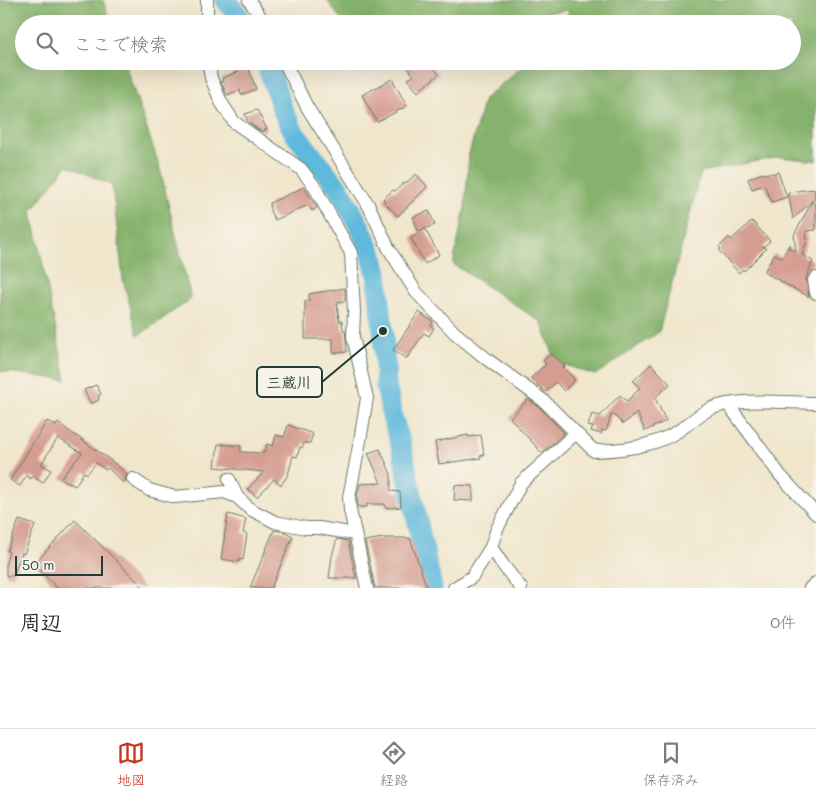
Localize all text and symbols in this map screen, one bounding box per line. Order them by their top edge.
search box [15,15,801,70]
icon: search [33,29,61,57]
text: ここで検索 [73,31,168,56]
callout: 三蔵川 [257,367,322,397]
text: 三蔵川 [266,372,312,392]
scale bar [15,553,102,576]
text: 50 m [22,555,54,574]
text: 周辺 [20,608,62,635]
text: 0件 [770,611,796,632]
tab: 地図 [117,739,145,789]
tab: 経路 [380,739,408,789]
tab: 保存済み [643,739,699,789]

